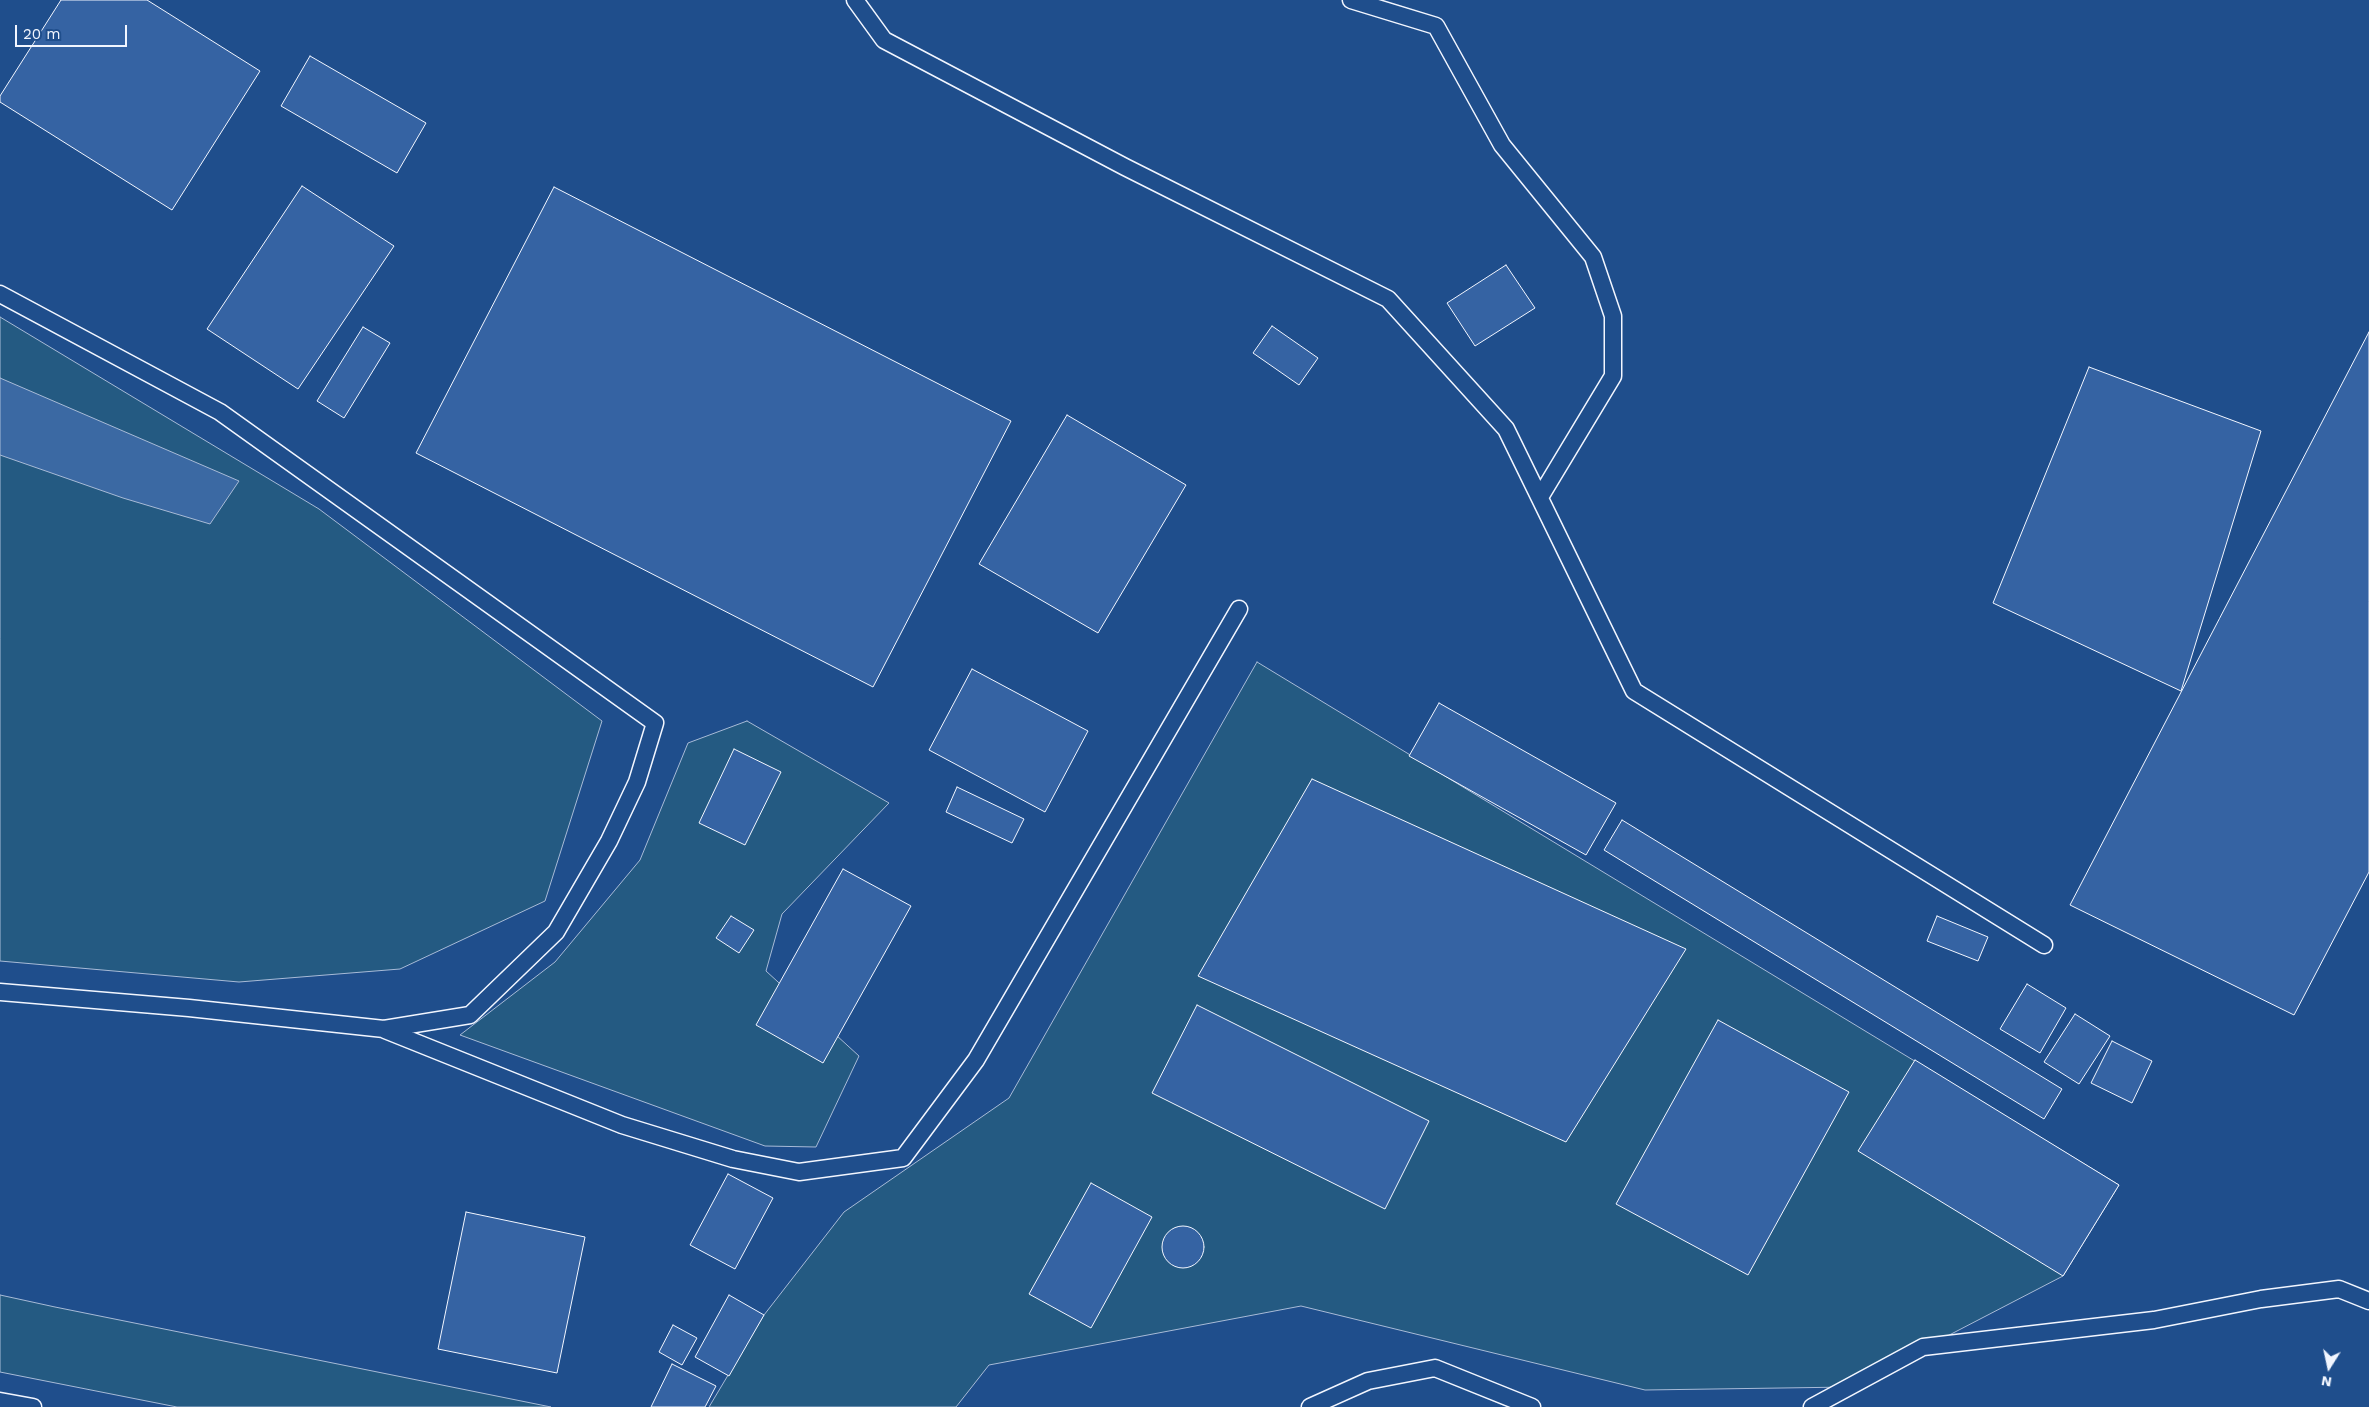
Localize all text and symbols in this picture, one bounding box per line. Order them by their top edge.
scale bar [18,15,130,47]
text: 20 m [23,25,61,43]
north arrow [2304,1342,2354,1392]
text: N [2320,1373,2333,1391]

